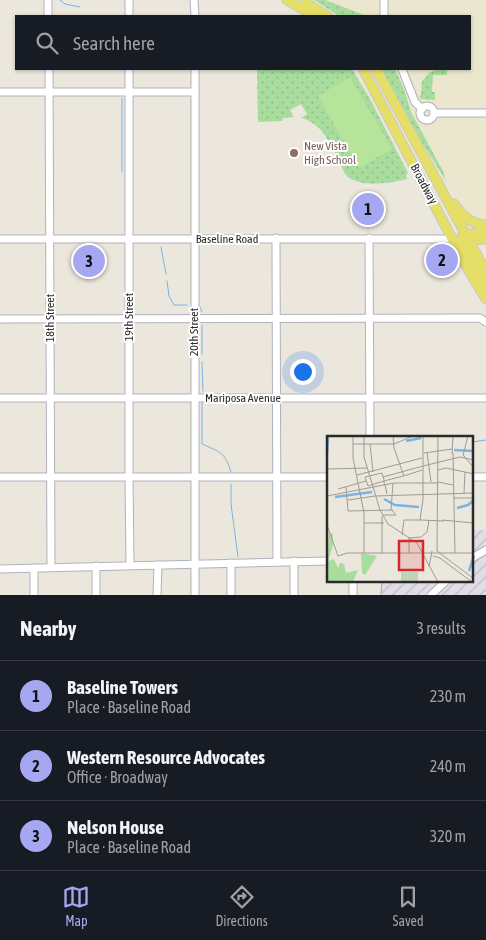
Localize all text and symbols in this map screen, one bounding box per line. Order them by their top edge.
search box [15,15,471,70]
icon: search [33,29,61,57]
text: Search here [73,32,155,54]
place label: New Vista High School [304,139,357,167]
marker: New Vista High School [288,147,300,159]
street label: Broadway [408,161,440,207]
pin: 1 [352,190,384,228]
street label: Baseline Road [196,232,258,246]
pin: 2 [426,241,458,279]
pin: 3 [73,242,105,280]
street label: 19th Street [122,292,136,341]
street label: 18th Street [43,293,57,342]
street label: 20th Street [187,307,201,356]
your location [290,359,316,385]
street label: Mariposa Avenue [205,391,281,405]
inset map [327,436,474,582]
text: Nearby [20,616,76,640]
text: 3 results [416,619,466,637]
text: Baseline Towers [67,676,178,698]
text: 1 [32,687,40,705]
text: 230 m [430,687,466,705]
text: Place · Baseline Road [67,698,191,716]
text: Western Resource Advocates [67,746,265,768]
text: 2 [32,757,40,775]
text: 240 m [430,757,466,775]
text: Office · Broadway [67,768,168,786]
text: Nelson House [67,816,164,838]
text: 3 [32,827,40,845]
text: 320 m [430,827,466,845]
text: Place · Baseline Road [67,838,191,856]
tab: Map [62,883,90,929]
tab: Directions [215,883,268,929]
tab: Saved [393,883,424,929]

